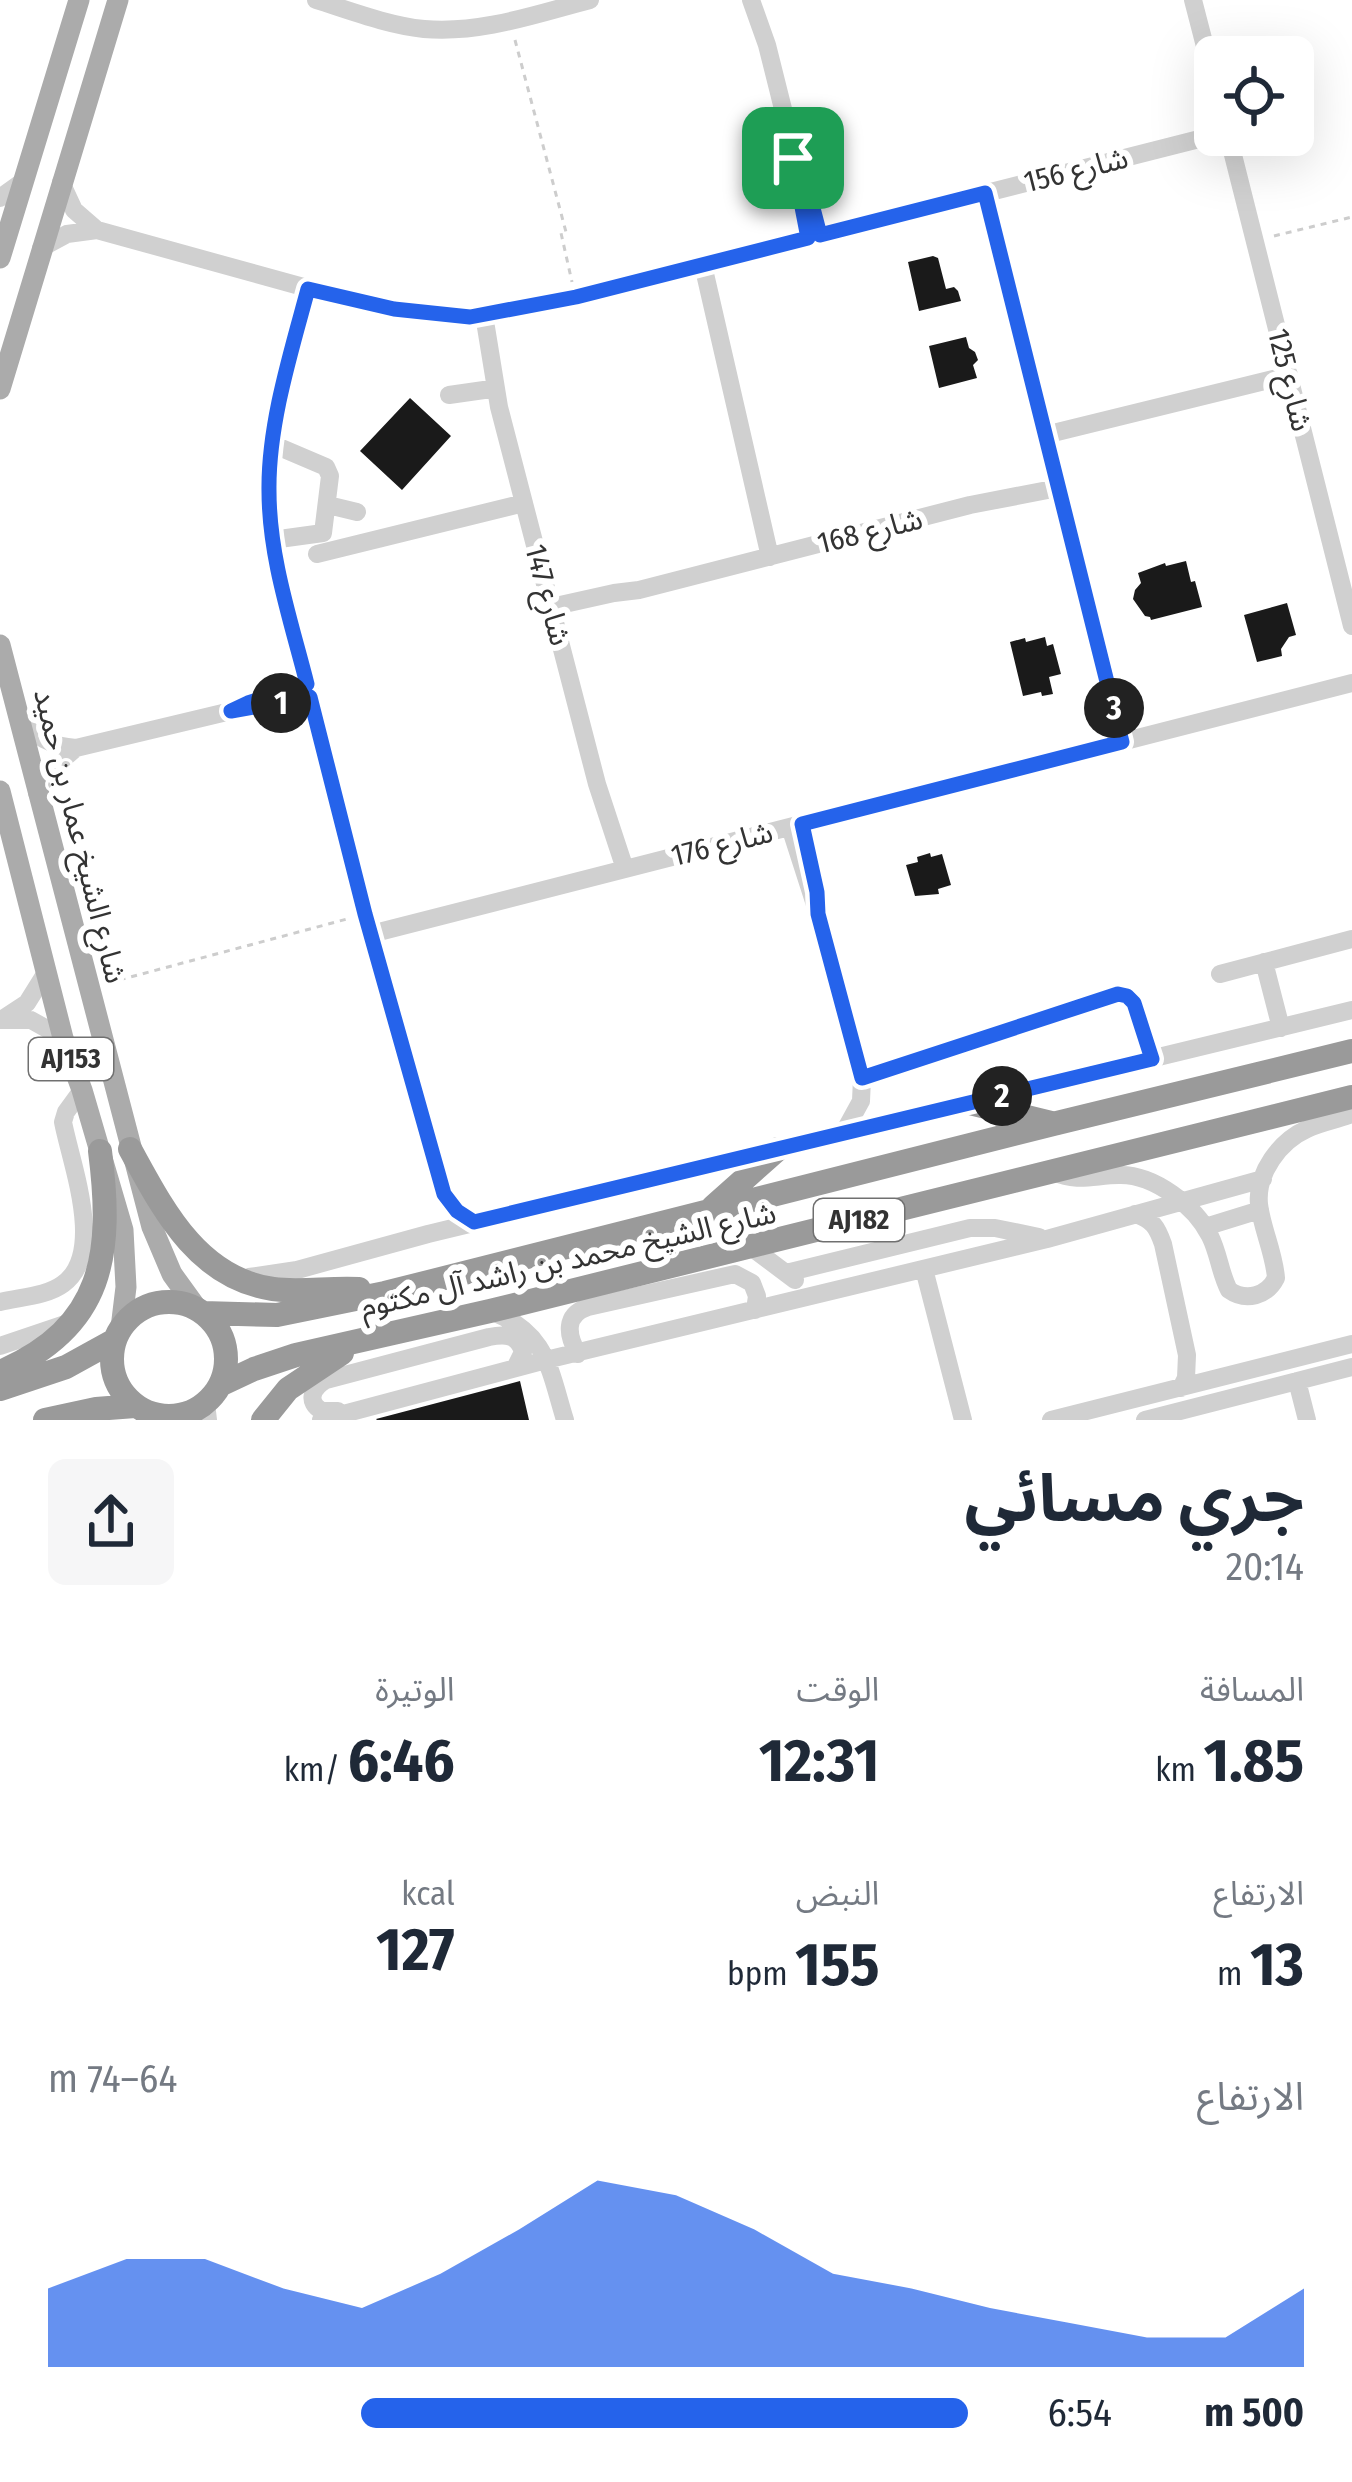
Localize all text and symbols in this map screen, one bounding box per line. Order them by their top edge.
map controls [1194,36,1314,156]
button: locate [1194,36,1314,156]
pin [742,107,844,209]
icon: arrive [760,125,826,191]
street label: شارع 156 [1020,140,1133,204]
street label: شارع 125 [1256,325,1320,436]
street label: شارع 168 [814,501,927,565]
street label: شارع 147 [513,540,579,651]
pin: 1 [251,673,311,733]
pin: 3 [1084,678,1144,738]
text: 1 [274,683,288,723]
street label: شارع الشيخ عمار بن حميد [22,685,134,988]
text: 3 [1106,688,1122,728]
street label: شارع 176 [667,814,778,878]
road number: AJ153 [29,1038,113,1080]
pin: 2 [972,1066,1032,1126]
text: 2 [994,1076,1010,1116]
street label: شارع الشيخ محمد بن راشد آل مكتوم [357,1195,780,1329]
road number: AJ182 [814,1199,904,1241]
button: share [48,1459,174,1585]
text: جري مسائي [964,1459,1304,1538]
text: 20:14 [1226,1544,1304,1590]
text: الوتيرة [375,1670,455,1710]
text: الوقت [797,1670,879,1710]
text: المسافة [1200,1670,1304,1710]
text: 6:46 [348,1725,455,1797]
text: 12:31 [759,1725,879,1797]
text: 1.85 [1204,1725,1304,1797]
text: /km [284,1750,348,1790]
text: km [1155,1750,1204,1790]
text: kcal [401,1874,455,1914]
text: النبض [796,1874,879,1914]
text: الارتفاع [1213,1874,1304,1914]
text: 127 [376,1914,455,1986]
text: 155 [795,1929,879,2001]
text: 13 [1250,1929,1304,2001]
text: bpm [727,1954,795,1994]
text: m [1217,1954,1250,1994]
text: 64–74 m [48,2056,177,2102]
text: الارتفاع [1197,2074,1304,2120]
text: 6:54 [1047,2390,1112,2436]
text: 500 m [1204,2390,1304,2436]

